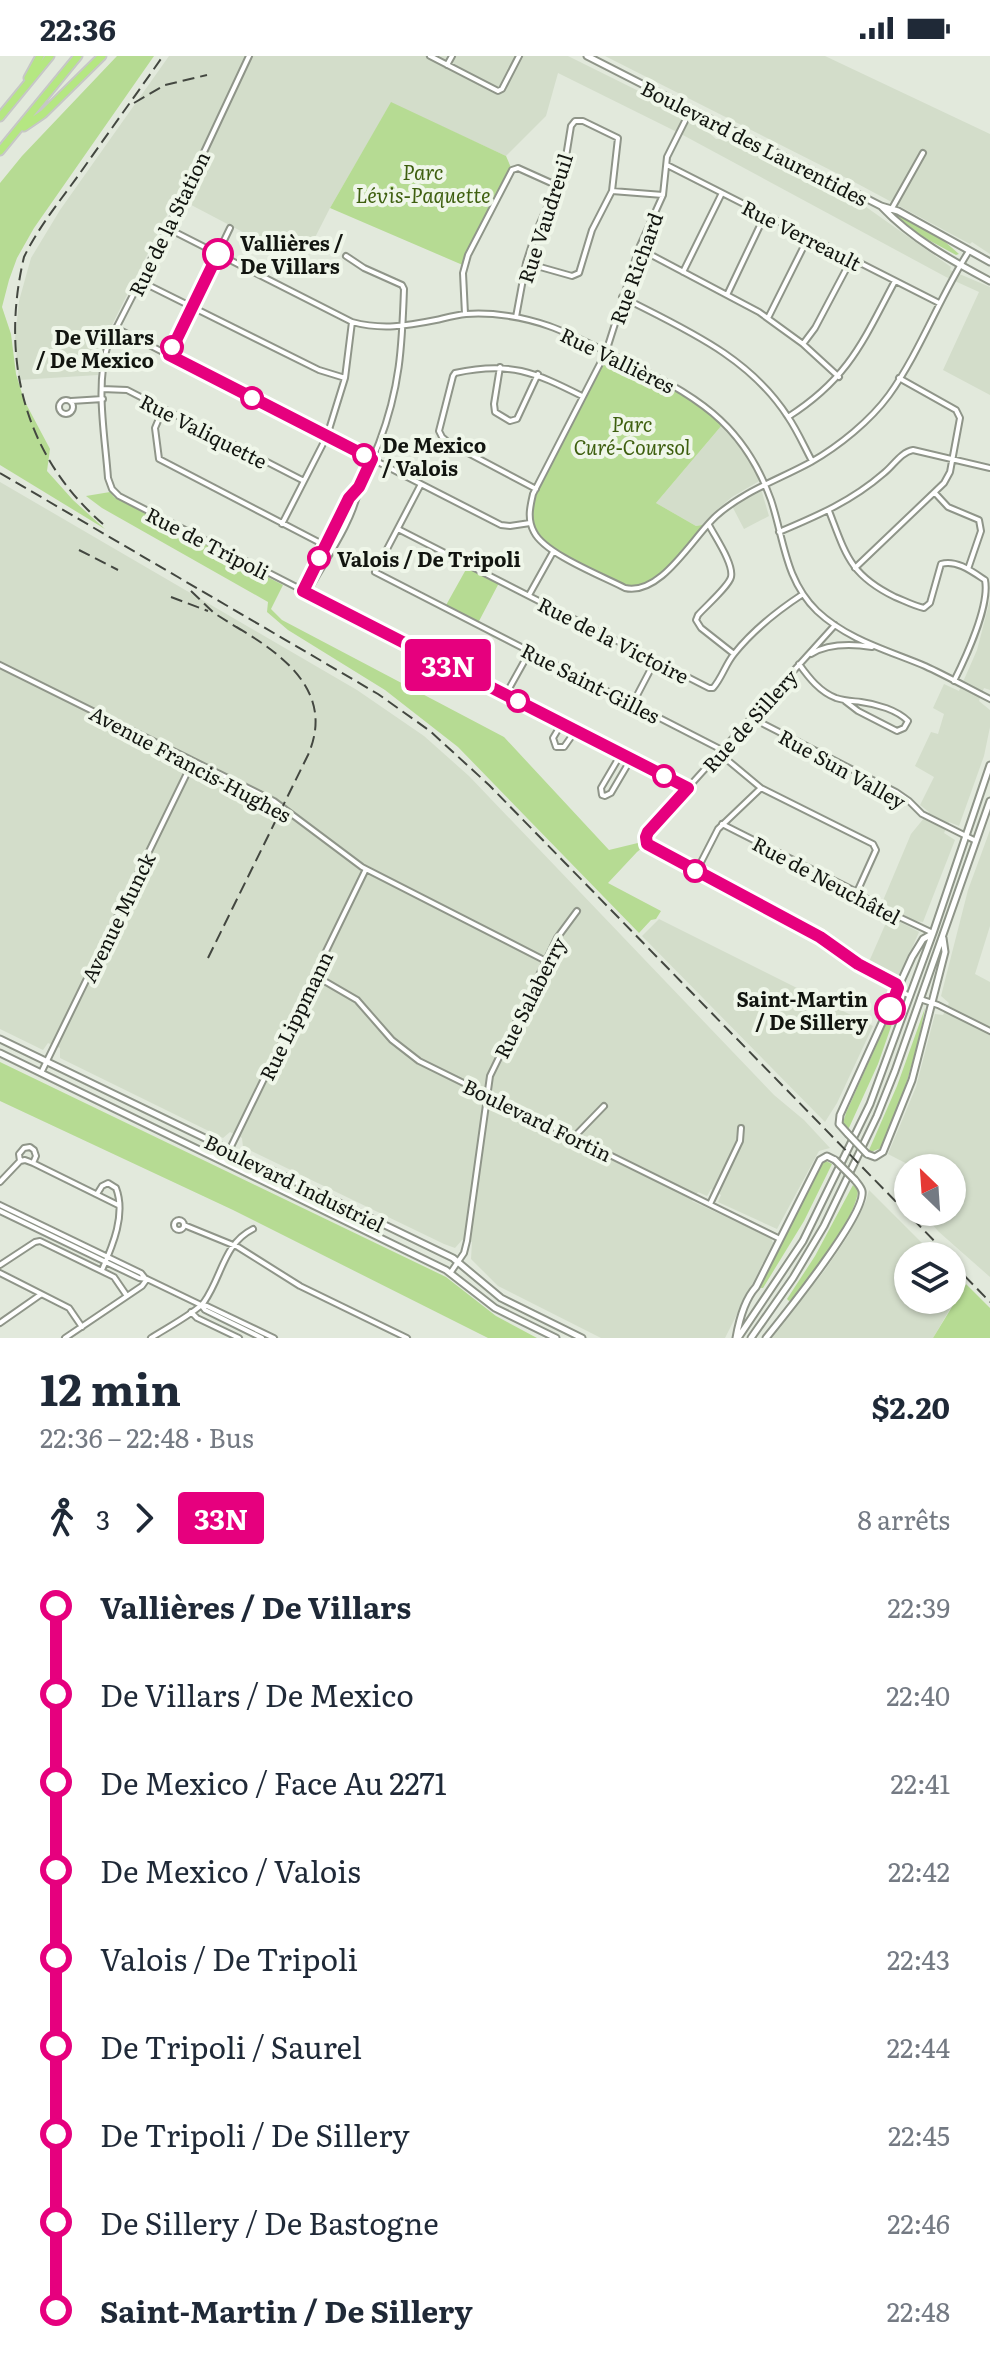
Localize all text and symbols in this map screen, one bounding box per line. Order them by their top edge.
text: 22:36 [40,6,116,50]
street label: Boulevard des Laurentides [637,72,873,212]
street label: Rue de la Station [120,145,216,301]
street label: Rue Vaudreuil [509,149,579,287]
park label: Parc Lévis-Paquette [356,156,490,209]
street label: Rue Verreault [737,191,867,277]
street label: Rue Richard [601,208,669,328]
place label: Vallières / De Villars [240,227,344,280]
marker: Vallières / De Villars [203,239,233,269]
street label: Rue Vallières [556,318,680,400]
place label: De Villars / De Mexico [36,321,154,374]
marker: De Villars / De Mexico [161,336,183,358]
street label: Rue Valiquette [135,385,273,475]
unlabelled marker [241,387,263,409]
park label: Parc Curé-Coursol [574,408,691,461]
place label: De Mexico / Valois [382,429,486,482]
marker: De Mexico / Valois [353,444,375,466]
street label: Rue de Tripoli [141,498,275,586]
place label: Valois / De Tripoli [337,543,521,573]
marker: Valois / De Tripoli [308,547,330,569]
street label: Rue de la Victoire [533,588,695,690]
street label: Rue Saint-Gilles [517,634,665,730]
line badge: 33N [402,639,494,691]
text: 33N [421,644,475,686]
street label: Rue de Sillery [694,661,804,778]
unlabelled marker [507,690,529,712]
street label: Avenue Francis-Hughes [85,697,297,829]
street label: Rue Sun Valley [774,721,912,816]
unlabelled marker [653,765,675,787]
street label: Rue de Neuchâtel [748,827,907,931]
street label: Avenue Munck [73,846,162,987]
unlabelled marker [684,860,706,882]
street label: Rue Salaberry [485,931,573,1063]
street label: Rue Lippmann [251,945,339,1085]
place label: Saint-Martin / De Sillery [736,983,869,1036]
marker: Saint-Martin / De Sillery [875,994,905,1024]
street label: Boulevard Fortin [459,1070,617,1168]
street label: Boulevard Industriel [200,1125,390,1239]
north arrow [894,1154,966,1226]
map controls [894,1154,966,1314]
button: layers [894,1242,966,1314]
text: 12 min [40,1354,181,1420]
text: $2.20 [872,1384,950,1428]
text: 22:36 – 22:48 · Bus [40,1417,254,1456]
icon: walk [40,1496,84,1540]
icon: forward [122,1496,166,1540]
text: 33N [194,1497,248,1539]
text: 3 [96,1499,110,1538]
text: 8 arrêts [858,1499,950,1538]
text: Vallières / De Villars [100,1584,411,1628]
text: 22:39 [888,1587,950,1626]
text: De Villars / De Mexico [100,1672,414,1716]
text: 22:40 [886,1675,950,1714]
text: De Mexico / Face Au 2271 [100,1760,447,1804]
text: 22:41 [891,1763,950,1802]
text: De Mexico / Valois [100,1848,361,1892]
text: 22:42 [888,1851,950,1890]
text: Valois / De Tripoli [100,1936,358,1980]
text: 22:43 [887,1939,950,1978]
text: De Tripoli / Saurel [100,2024,362,2068]
text: 22:44 [887,2027,950,2066]
text: De Tripoli / De Sillery [100,2112,410,2156]
text: 22:45 [888,2115,950,2154]
text: De Sillery / De Bastogne [100,2200,439,2244]
text: 22:46 [887,2203,950,2242]
text: Saint-Martin / De Sillery [100,2288,473,2332]
text: 22:48 [887,2291,950,2330]

